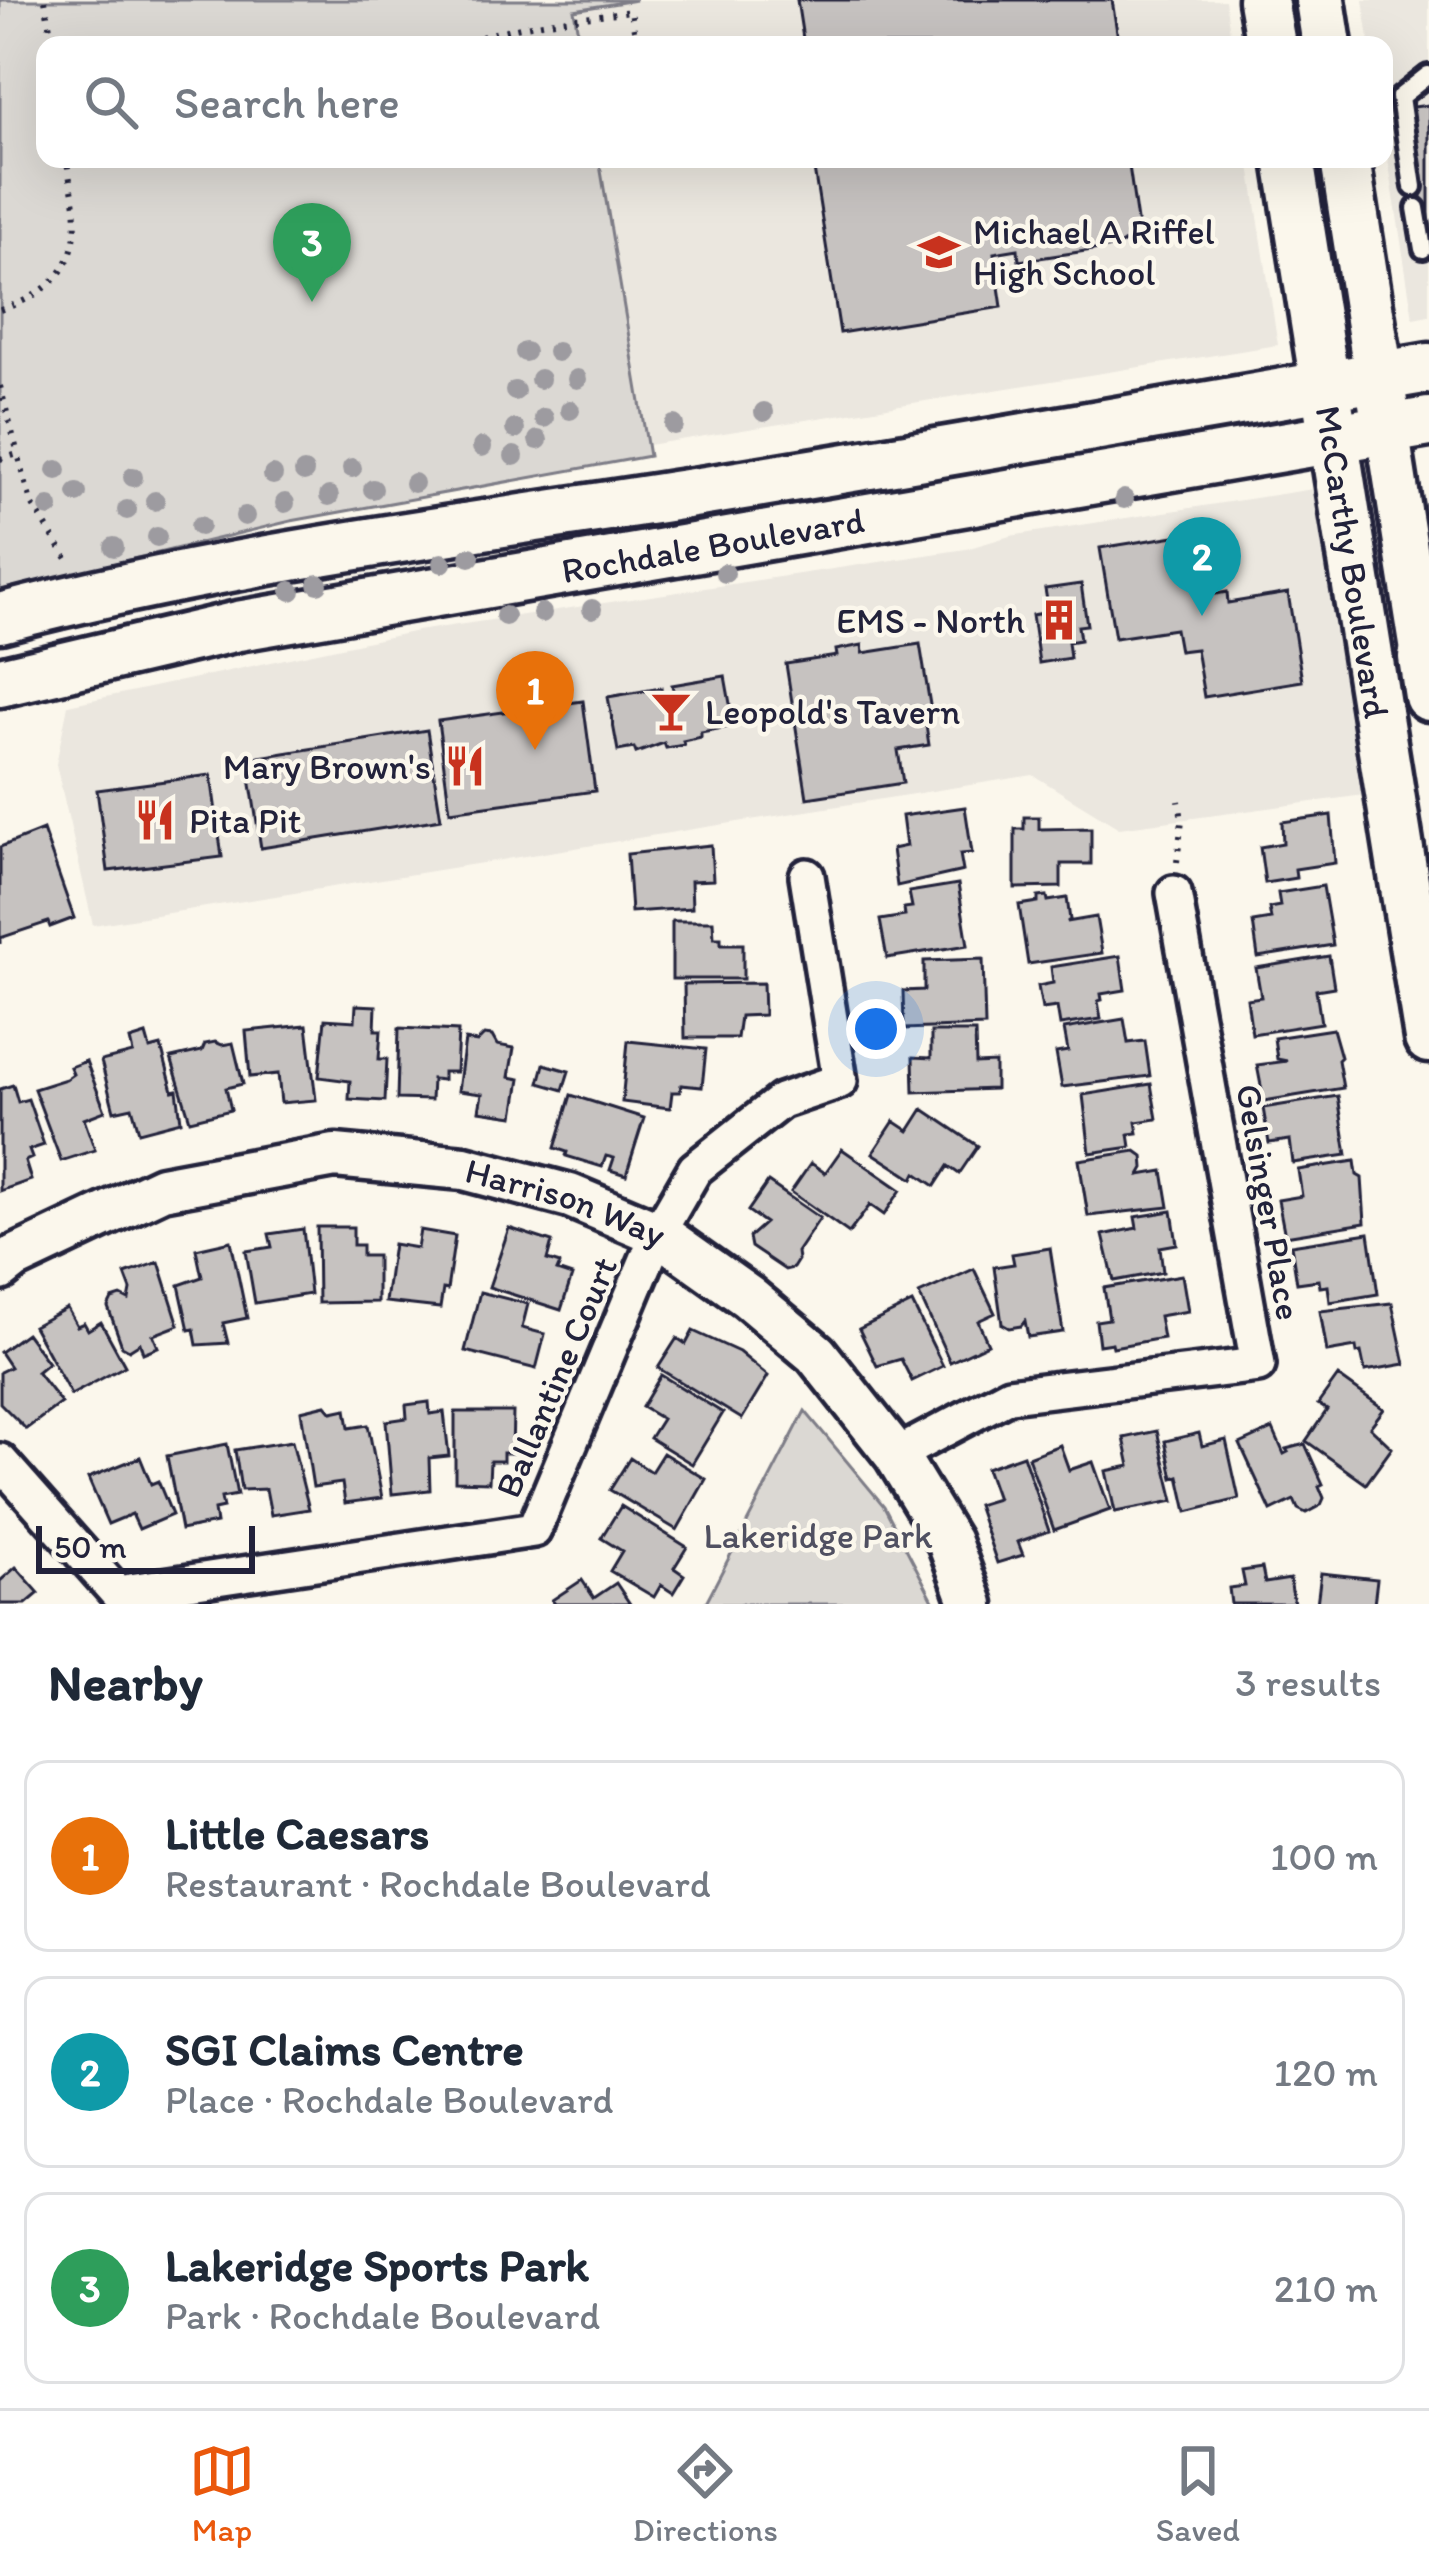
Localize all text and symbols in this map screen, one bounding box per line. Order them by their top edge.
search box [36,36,1393,168]
icon: search [78,69,144,135]
text: Search here [174,75,400,129]
pin: 3 [273,203,351,302]
place label: Michael A Riffel High School [973,210,1215,294]
school or university icon: Michael A Riffel High School [916,229,962,275]
street label: McCarthy Boulevard [1307,403,1399,722]
street label: Rochdale Boulevard [558,498,867,592]
pin: 2 [1163,517,1241,616]
building icon: EMS - North [1036,597,1082,643]
place label: EMS - North [836,599,1025,642]
pin: 1 [496,651,574,750]
bar icon: Leopold's Tavern [648,688,694,734]
place label: Leopold's Tavern [705,690,960,733]
restaurant icon: Mary Brown's [442,743,488,789]
place label: Mary Brown's [223,745,431,788]
restaurant icon: Pita Pit [132,797,178,843]
place label: Pita Pit [189,799,301,842]
your location [846,999,906,1059]
street label: Gelsinger Place [1227,1081,1311,1323]
street label: Harrison Way [461,1148,672,1255]
street label: Ballantine Court [486,1250,626,1504]
park label: Lakeridge Park [703,1514,933,1557]
scale bar [36,1520,255,1573]
text: 50 m [54,1527,127,1566]
text: Nearby [48,1652,203,1713]
text: 3 results [1235,1659,1381,1706]
text: Little Caesars [165,1806,429,1860]
text: 1 [81,1833,99,1880]
text: 100 m [1270,1833,1378,1880]
text: Restaurant · Rochdale Boulevard [165,1860,711,1907]
text: SGI Claims Centre [165,2022,524,2076]
text: 2 [80,2049,100,2096]
text: 120 m [1274,2049,1378,2096]
text: Place · Rochdale Boulevard [165,2076,613,2123]
text: Lakeridge Sports Park [165,2238,589,2292]
text: 3 [79,2265,101,2312]
text: 210 m [1274,2265,1378,2312]
text: Park · Rochdale Boulevard [165,2292,600,2339]
tab: Map [189,2438,255,2549]
tab: Directions [633,2438,778,2549]
tab: Saved [1156,2438,1240,2549]

